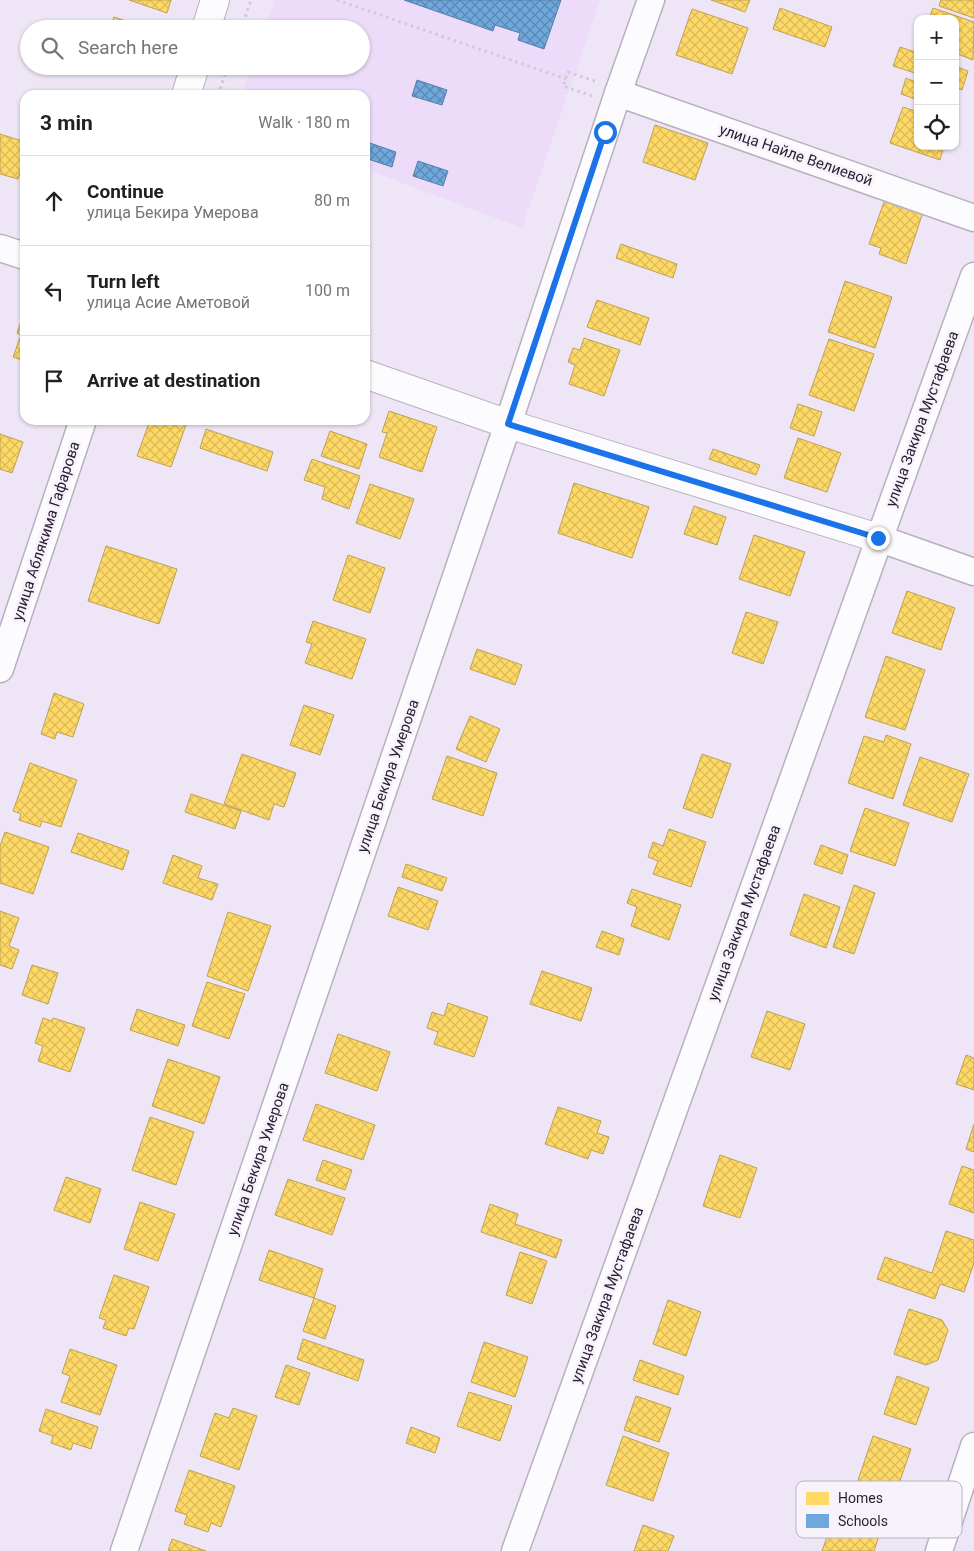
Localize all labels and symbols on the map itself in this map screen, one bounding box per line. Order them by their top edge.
street label: улица Найле Велиевой [717,120,875,190]
route start [594,121,617,144]
street label: улица Закира Мустафаева [882,329,962,509]
street label: улица Аблякима Гафарова [8,439,84,623]
route end [867,527,890,550]
street label: улица Бекира Умерова [353,697,423,855]
street label: улица Закира Мустафаева [704,823,784,1003]
street label: улица Бекира Умерова [223,1080,293,1238]
street label: улица Закира Мустафаева [567,1205,647,1385]
legend [796,1481,962,1538]
text: Homes [838,1490,883,1506]
text: Schools [838,1513,888,1529]

